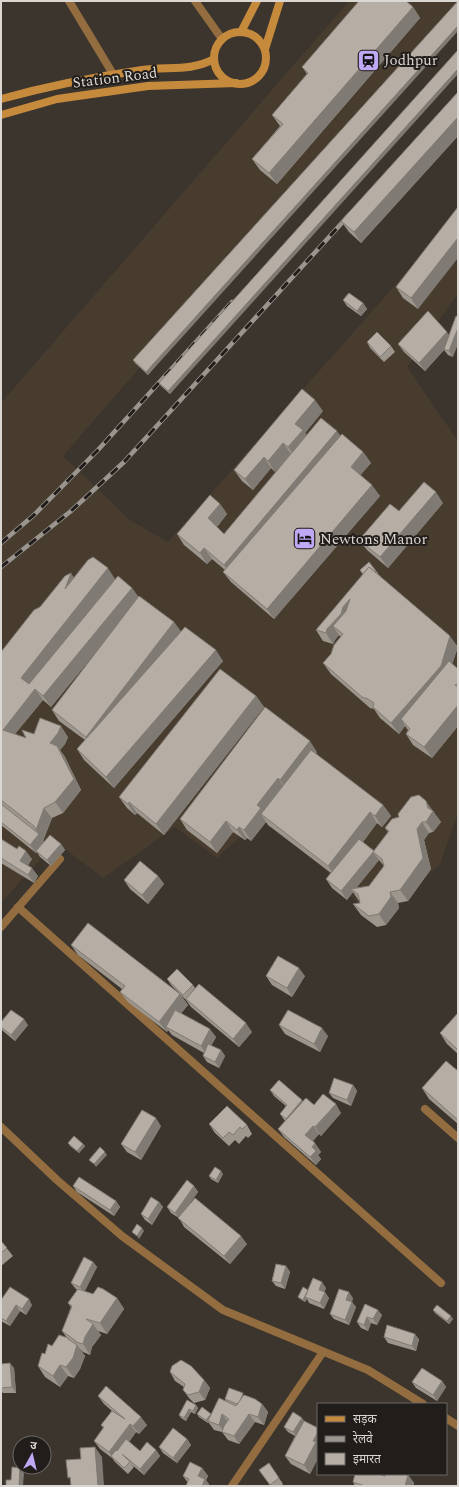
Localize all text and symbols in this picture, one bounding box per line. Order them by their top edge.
station icon: Jodhpur [355,47,381,73]
place label: Jodhpur [384,49,438,72]
street label: Station Road [71,61,159,95]
hotel icon: Newtons Manor [292,526,318,552]
place label: Newtons Manor [320,528,427,551]
legend [317,1403,447,1475]
text: सड़क [353,1410,378,1429]
text: रेलवे [353,1430,373,1449]
north arrow [12,1435,52,1475]
text: उ [29,1437,38,1455]
text: इमारत [353,1450,382,1469]

